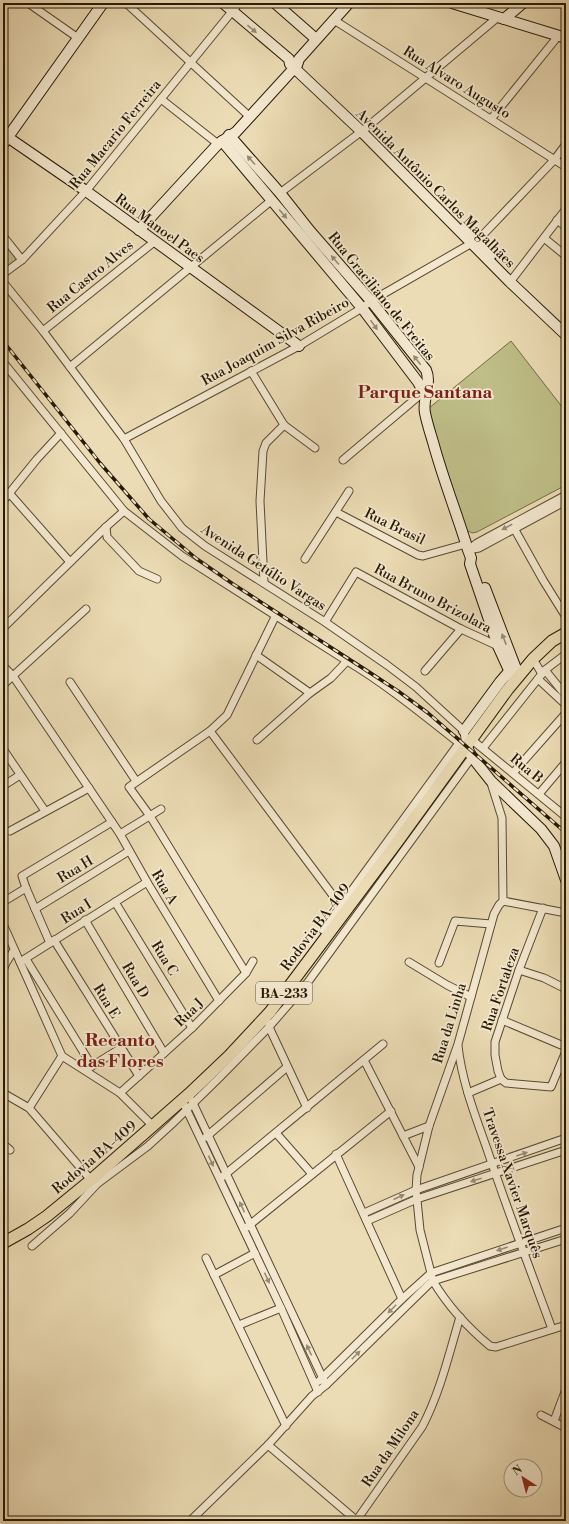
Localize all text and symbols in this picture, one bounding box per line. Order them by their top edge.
one-way arrow [247,24,258,33]
street label: Rua Alvaro Augusto [399,42,514,123]
street label: Rua Macario Ferreira [66,76,166,193]
street label: Avenida Antônio Carlos Magalhães [351,105,519,272]
one-way arrow [246,155,256,165]
street label: Rua Manoel Paes [111,190,208,267]
one-way arrow [279,208,288,219]
street label: Rua Graciliano de Freitas [324,229,439,365]
street label: Rua Castro Alves [44,236,137,317]
one-way arrow [330,254,339,265]
street label: Rua Joaquim Silva Ribeiro [198,294,353,390]
one-way arrow [370,320,378,330]
one-way arrow [413,354,422,365]
district label: Parque Santana [358,381,492,404]
street label: Rua Brasil [361,504,428,549]
street label: Avenida Getúlio Vargas [197,520,329,615]
one-way arrow [501,523,513,530]
street label: Rua Bruno Brizolara [371,560,495,638]
one-way arrow [501,633,507,645]
street label: Rua B [506,750,547,788]
street label: Rua H [54,852,97,888]
street label: Rua A [147,867,182,908]
street label: Rodovia BA-409 [277,880,355,975]
street label: Rua I [58,895,96,928]
street label: Rua C [147,938,182,979]
street label: Rua Fortaleza [478,944,524,1034]
street label: Rua D [118,959,153,1002]
street label: Rua da Linha [429,980,471,1066]
street label: Rua E [89,981,124,1022]
road number: BA-233 [256,982,312,1004]
street label: Rua J [171,994,208,1031]
district label: Recanto das Flores [76,1029,164,1073]
street label: Travessa Xavier Marquês [478,1106,546,1261]
street label: Rodovia BA-409 [49,1117,141,1198]
one-way arrow [516,1150,528,1156]
one-way arrow [208,1155,214,1167]
one-way arrow [469,1177,481,1183]
one-way arrow [394,1194,405,1200]
one-way arrow [239,1201,245,1213]
one-way arrow [496,1246,508,1252]
one-way arrow [264,1273,270,1284]
one-way arrow [387,1304,397,1314]
one-way arrow [306,1345,312,1356]
one-way arrow [351,1350,361,1360]
street label: Rua da Milona [358,1405,424,1491]
north arrow [503,1458,543,1498]
text: N [510,1462,526,1479]

